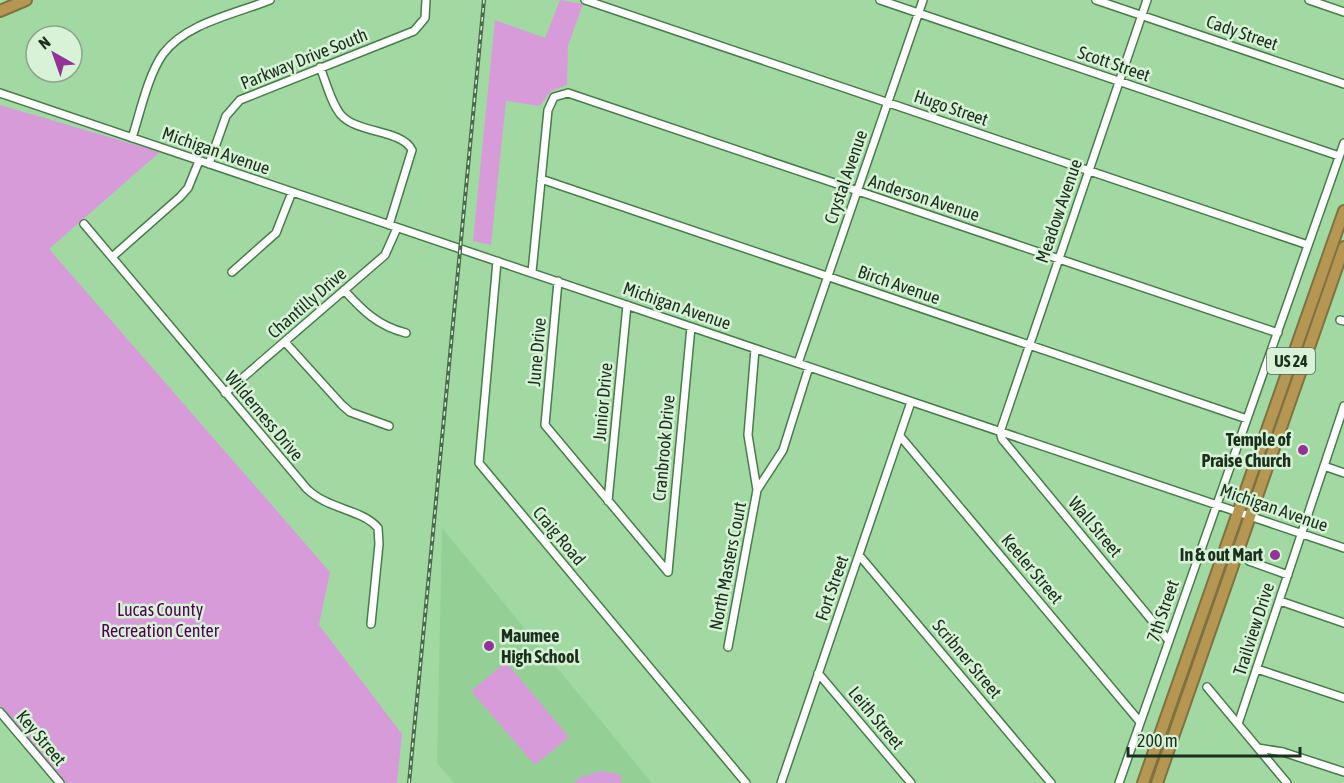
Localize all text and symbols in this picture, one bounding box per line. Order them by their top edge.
street label: Cady Street [1204,10,1281,55]
north arrow [24,24,84,84]
street label: Parkway Drive South [237,24,370,94]
text: N [35,33,54,52]
street label: Scott Street [1075,41,1153,86]
street label: Hugo Street [911,85,991,130]
street label: Michigan Avenue [160,122,273,179]
street label: Crystal Avenue [820,127,871,226]
street label: Meadow Avenue [1031,156,1086,266]
street label: Anderson Avenue [866,170,982,225]
street label: Birch Avenue [855,261,943,308]
street label: Chantilly Drive [263,263,350,343]
street label: Michigan Avenue [621,277,734,334]
street label: June Drive [523,317,550,387]
road number: US 24 [1267,348,1315,374]
street label: Junior Drive [589,362,616,442]
street label: Wilderness Drive [221,366,308,465]
street label: Cranbrook Drive [648,394,679,502]
place label: Temple of Praise Church [1202,429,1292,471]
marker: Temple of Praise Church [1296,443,1310,457]
street label: Michigan Avenue [1218,479,1331,536]
street label: Wall Street [1064,492,1127,561]
street label: North Masters Court [705,500,750,632]
street label: Craig Road [529,502,590,569]
street label: Keeler Street [997,529,1068,608]
place label: In & out Mart [1180,544,1264,565]
marker: In & out Mart [1268,548,1282,562]
street label: Fort Street [811,552,852,623]
street label: 7th Street [1142,577,1183,645]
street label: Trailview Drive [1229,580,1278,678]
park label: Lucas County Recreation Center [101,599,220,641]
street label: Scribner Street [928,615,1006,702]
place label: Maumee High School [501,625,579,667]
marker: Maumee High School [482,639,496,653]
street label: Leith Street [844,682,909,753]
street label: Key Street [12,706,71,770]
scale bar [1128,720,1300,758]
text: 200 m [1137,730,1178,751]

